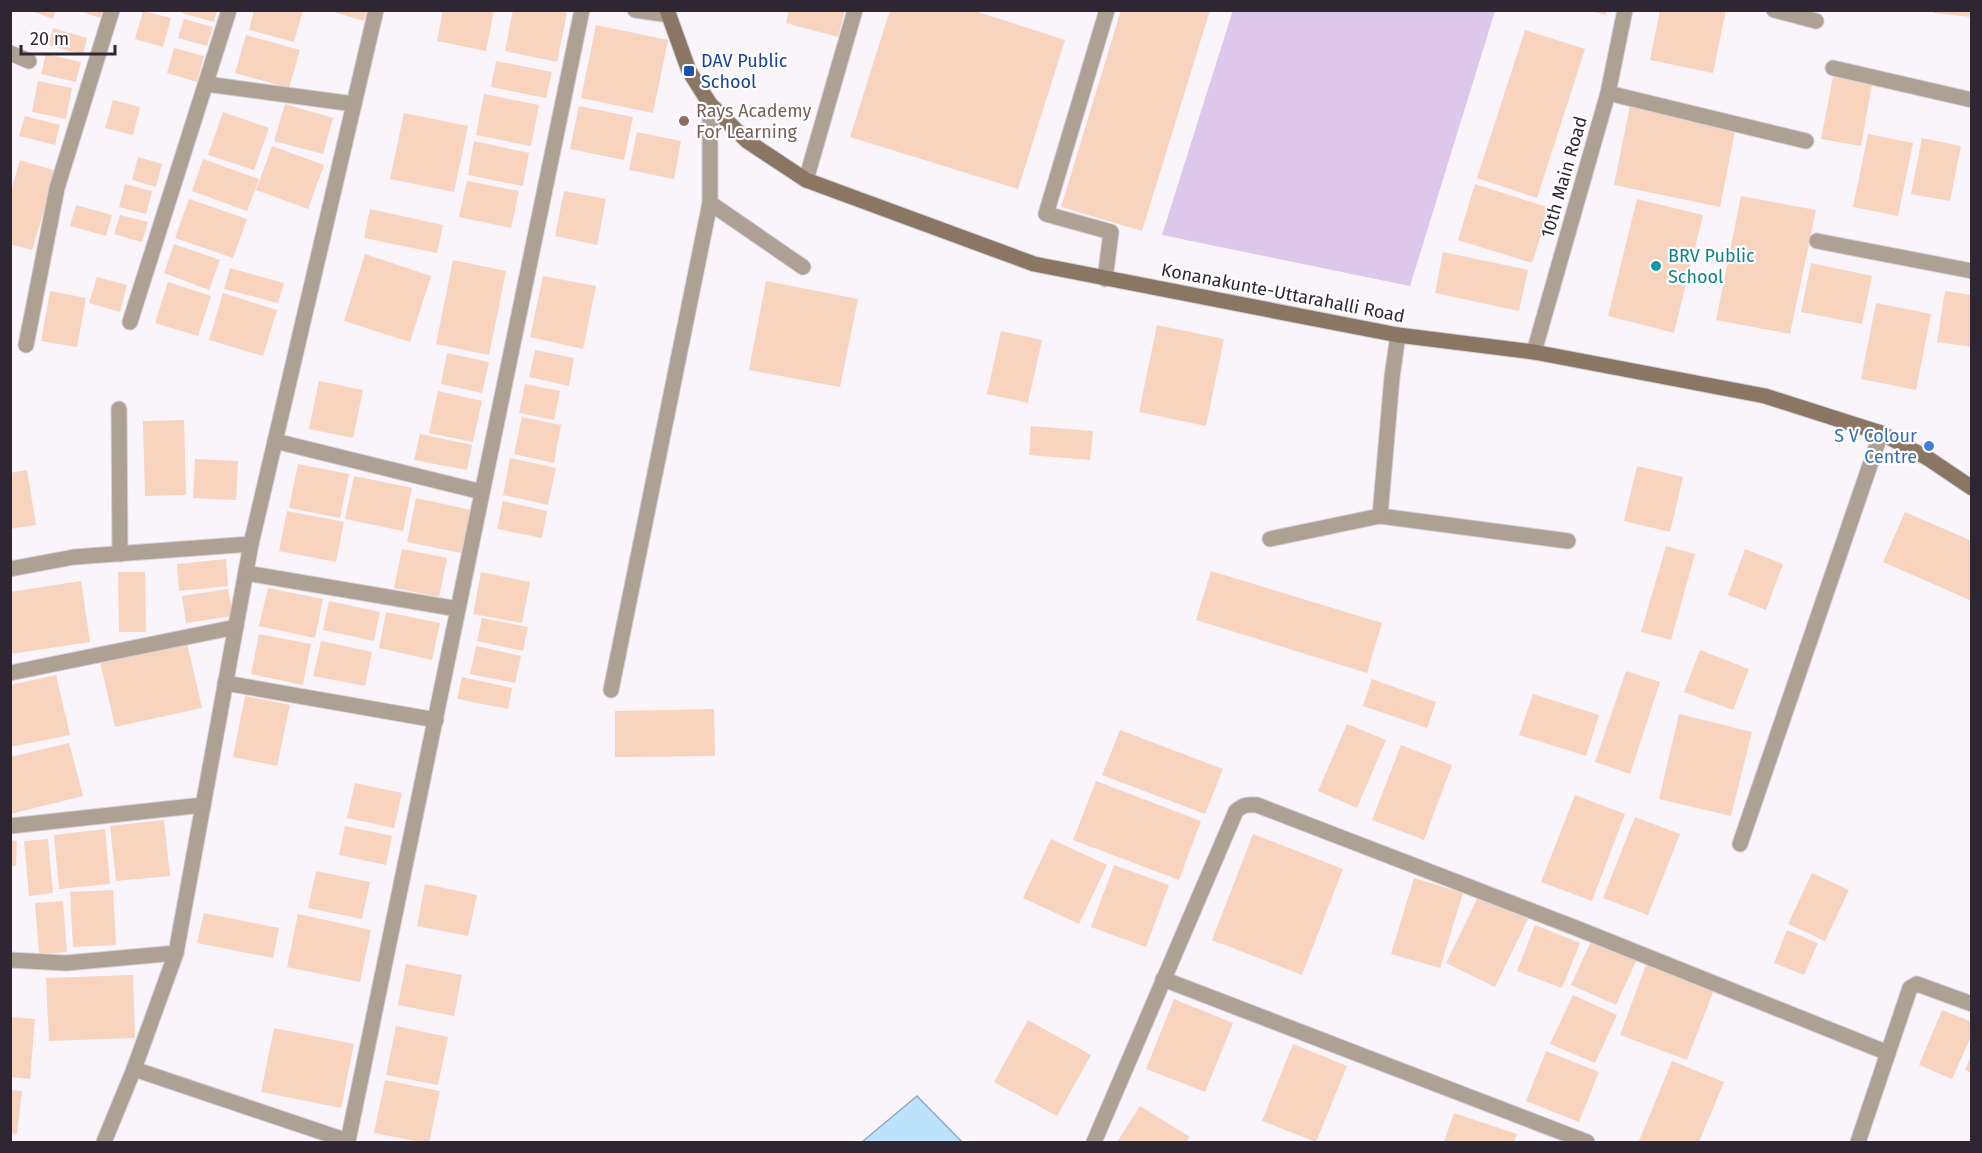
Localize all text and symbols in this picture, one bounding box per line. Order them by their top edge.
scale bar [21,18,116,56]
text: 20 m [30,28,69,50]
place label: DAV Public School [701,50,788,93]
marker: DAV Public School [682,64,696,78]
place label: Rays Academy For Learning [696,100,812,143]
marker: Rays Academy For Learning [677,114,691,128]
street label: 10th Main Road [1536,114,1592,240]
place label: BRV Public School [1668,245,1755,288]
street label: Konanakunte-Uttarahalli Road [1159,259,1407,327]
marker: BRV Public School [1649,259,1663,273]
place label: S V Colour Centre [1834,425,1917,468]
marker: S V Colour Centre [1922,439,1936,453]

